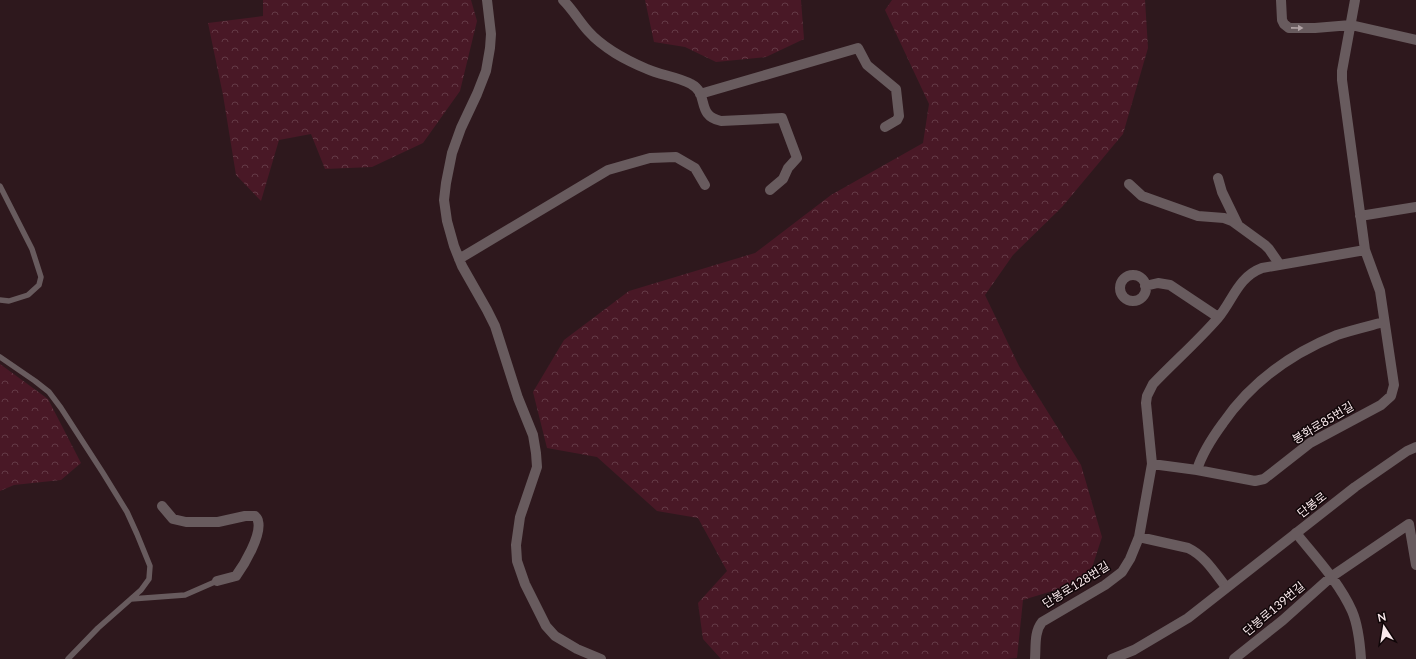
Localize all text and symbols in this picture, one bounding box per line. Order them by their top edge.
one-way arrow [1291,25,1304,31]
street label: 봉화로85번길 [1289,398,1356,447]
street label: 단봉로 [1294,488,1329,521]
street label: 단봉로128번길 [1039,558,1112,611]
street label: 단봉로139번길 [1240,578,1308,639]
north arrow [1364,607,1404,647]
text: N [1376,609,1387,624]

